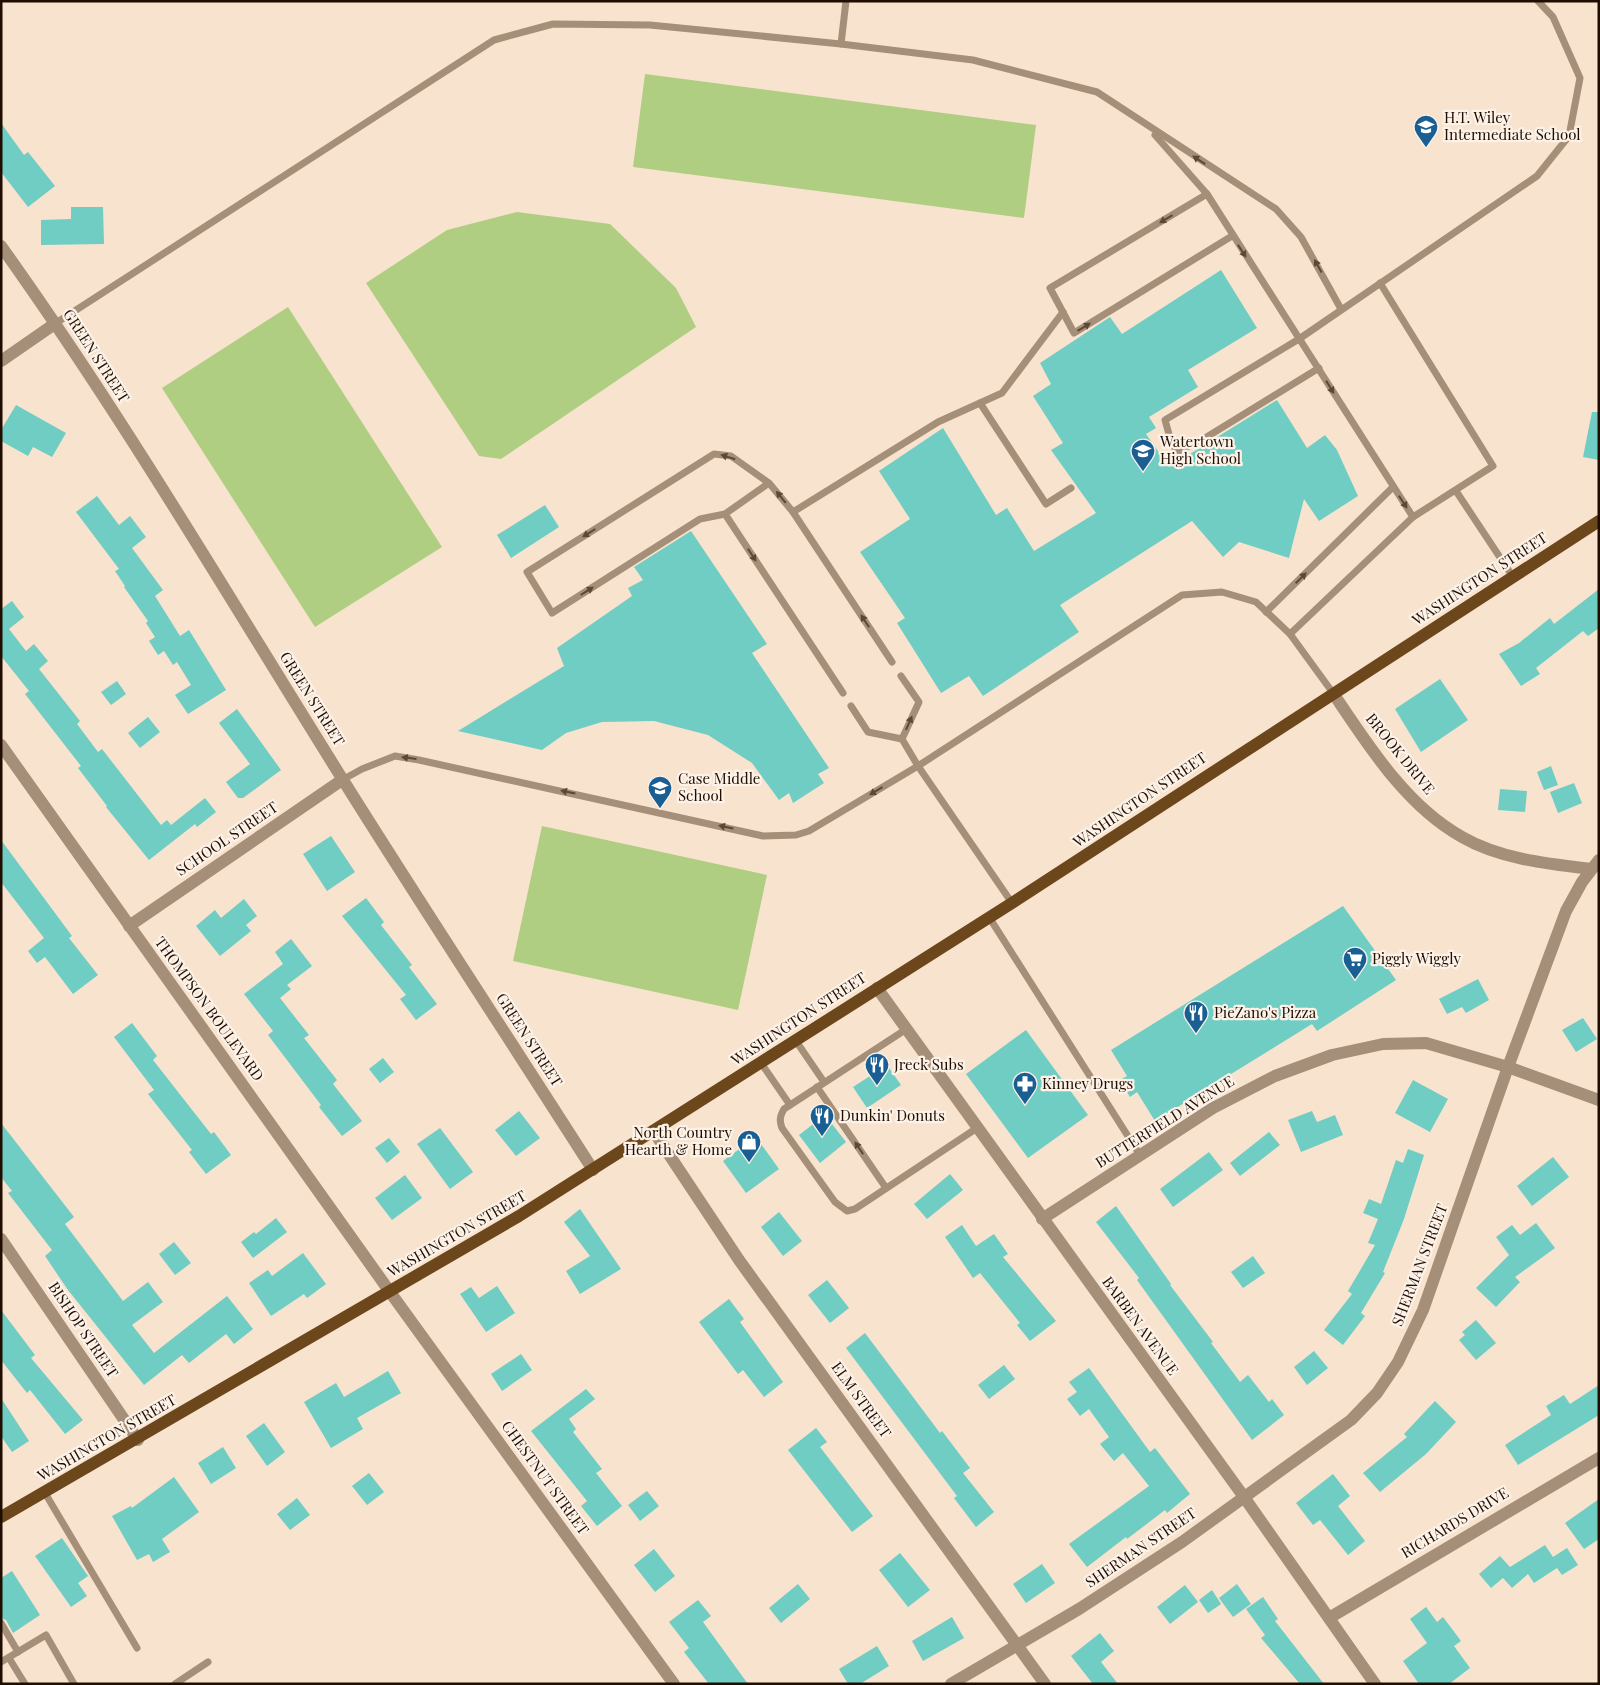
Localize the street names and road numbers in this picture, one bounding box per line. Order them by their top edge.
street label: GREEN STREET [59,305,135,406]
street label: WASHINGTON STREET [1407,527,1551,630]
street label: GREEN STREET [276,648,350,749]
street label: BROOK DRIVE [1362,709,1440,798]
street label: WASHINGTON STREET [1068,747,1210,852]
street label: SCHOOL STREET [172,797,281,880]
street label: THOMPSON BOULEVARD [151,932,269,1085]
street label: WASHINGTON STREET [726,967,870,1070]
street label: GREEN STREET [492,989,568,1090]
street label: BUTTERFIELD AVENUE [1091,1070,1238,1172]
street label: WASHINGTON STREET [383,1185,530,1282]
street label: SHERMAN STREET [1387,1201,1452,1329]
street label: BARBEN AVENUE [1098,1272,1183,1379]
street label: BISHOP STREET [44,1278,123,1381]
street label: ELM STREET [827,1357,896,1441]
street label: WASHINGTON STREET [33,1389,180,1486]
street label: CHESTNUT STREET [498,1416,594,1538]
street label: RICHARDS DRIVE [1397,1482,1512,1562]
street label: SHERMAN STREET [1081,1503,1200,1592]

